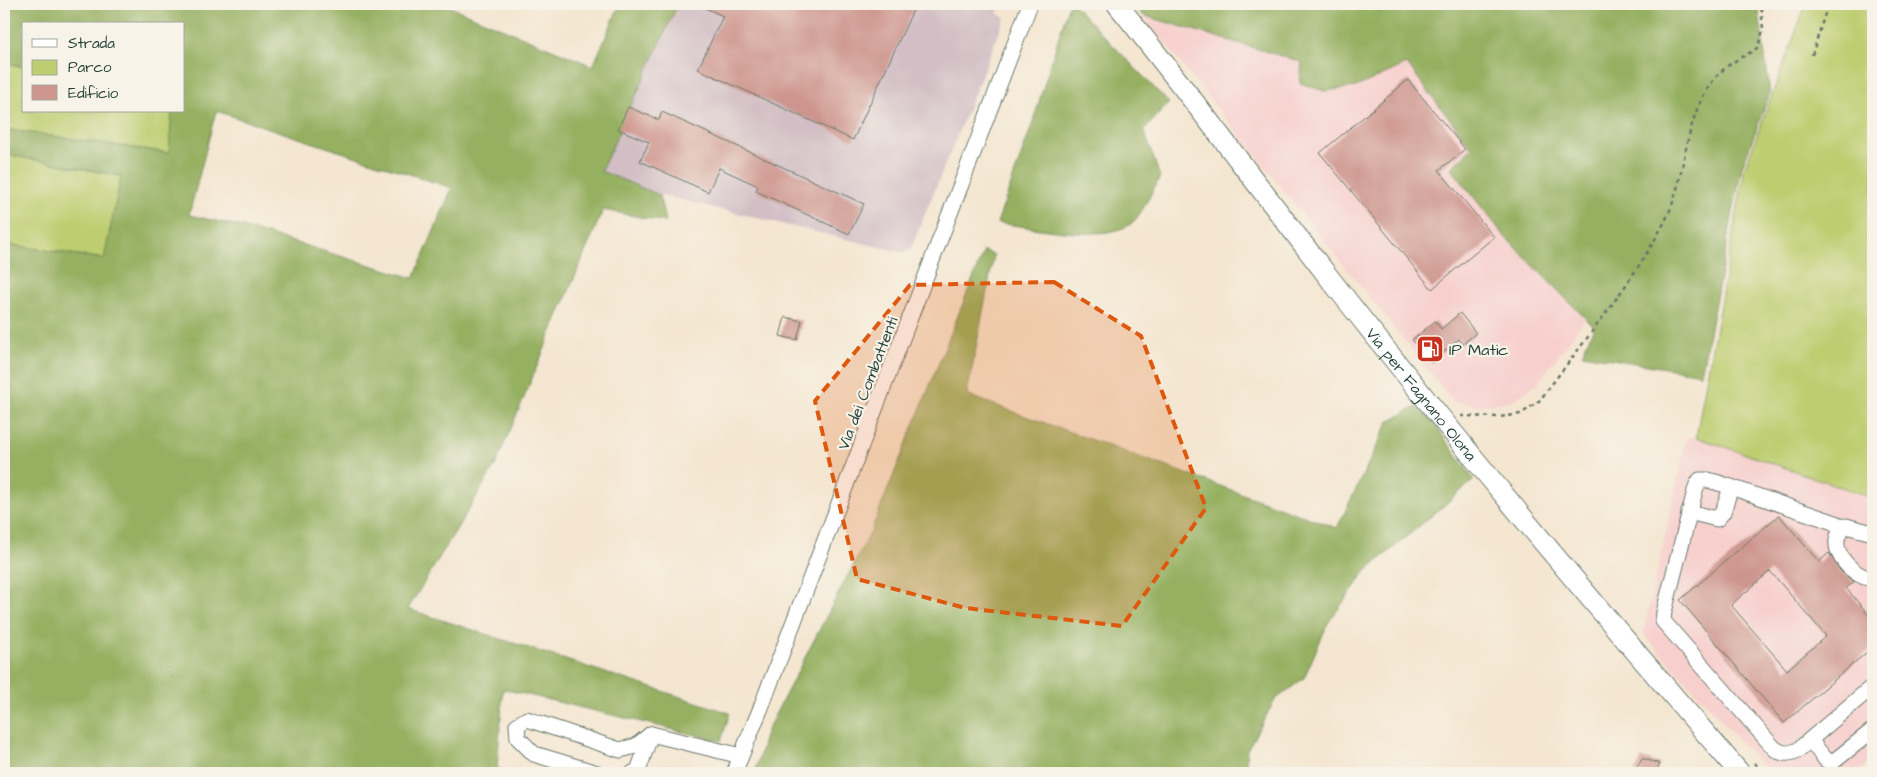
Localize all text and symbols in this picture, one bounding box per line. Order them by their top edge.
legend [22,22,185,112]
text: Strada [68,33,115,54]
text: Parco [68,57,112,78]
text: Edificio [68,83,119,104]
street label: Via dei Combattenti [832,313,904,453]
street label: Via per Fagnano Olona [1361,323,1481,466]
fuel station icon: IP Matic [1415,334,1445,364]
place label: IP Matic [1449,339,1508,361]

